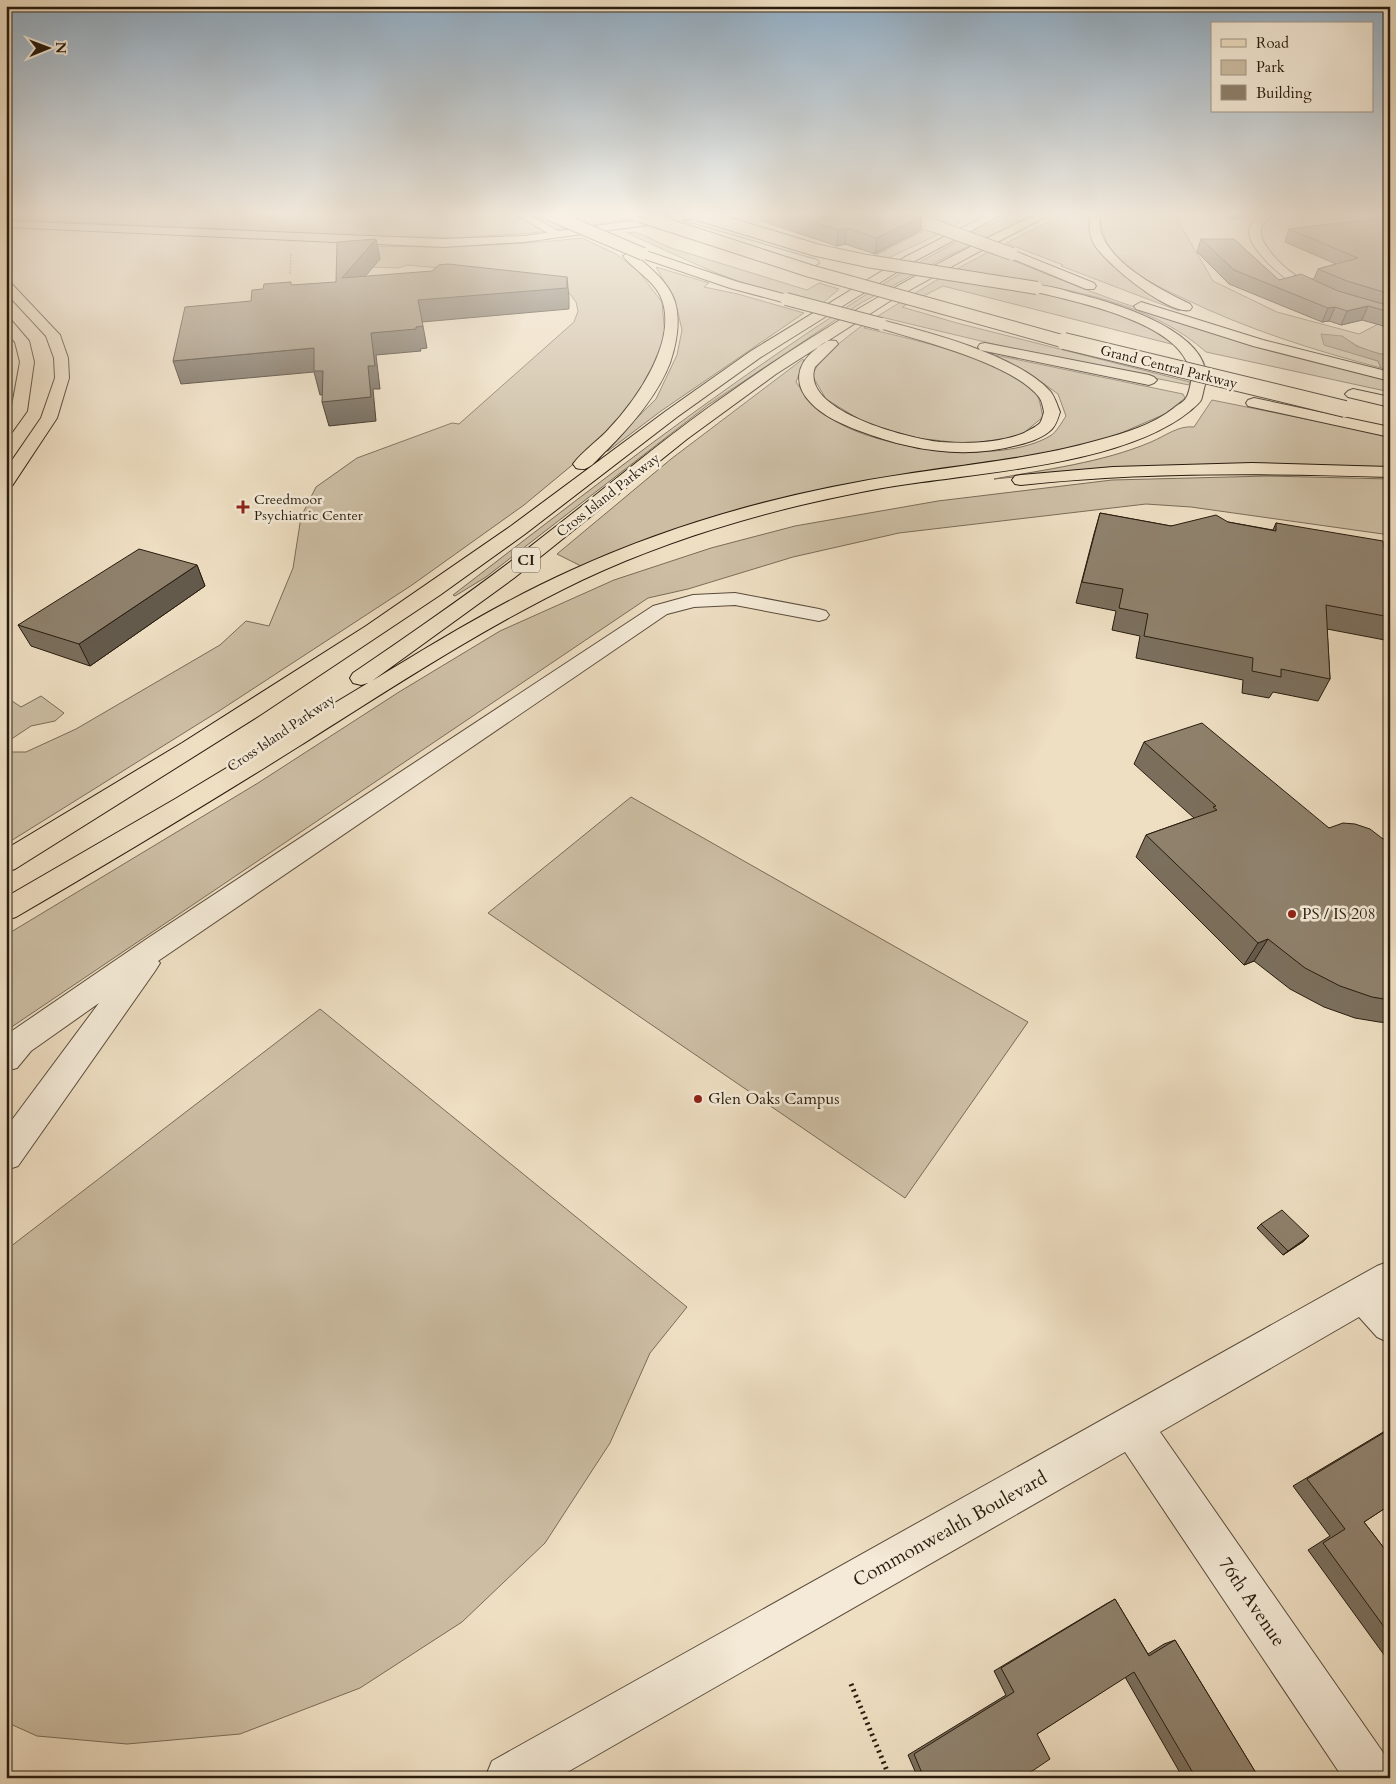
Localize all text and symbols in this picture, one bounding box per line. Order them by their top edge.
north arrow [22,22,72,72]
legend [1211,22,1374,112]
text: Road [1256,33,1289,53]
text: N [51,42,70,54]
text: Park [1256,57,1285,77]
text: Building [1256,83,1312,103]
street label: Grand Central Parkway [1098,341,1240,393]
street label: Cross Island Parkway [552,448,664,541]
place label: Creedmoor Psychiatric Center [254,490,364,525]
marker: Creedmoor Psychiatric Center [236,500,250,514]
road number: CI [512,548,540,572]
street label: Cross Island Parkway [223,689,339,776]
place label: PS / IS 208 [1302,903,1376,925]
marker: PS / IS 208 [1286,908,1298,920]
place label: Glen Oaks Campus [708,1088,840,1110]
marker: Glen Oaks Campus [692,1093,704,1105]
street label: Commonwealth Boulevard [848,1465,1052,1593]
street label: 76th Avenue [1213,1552,1291,1652]

